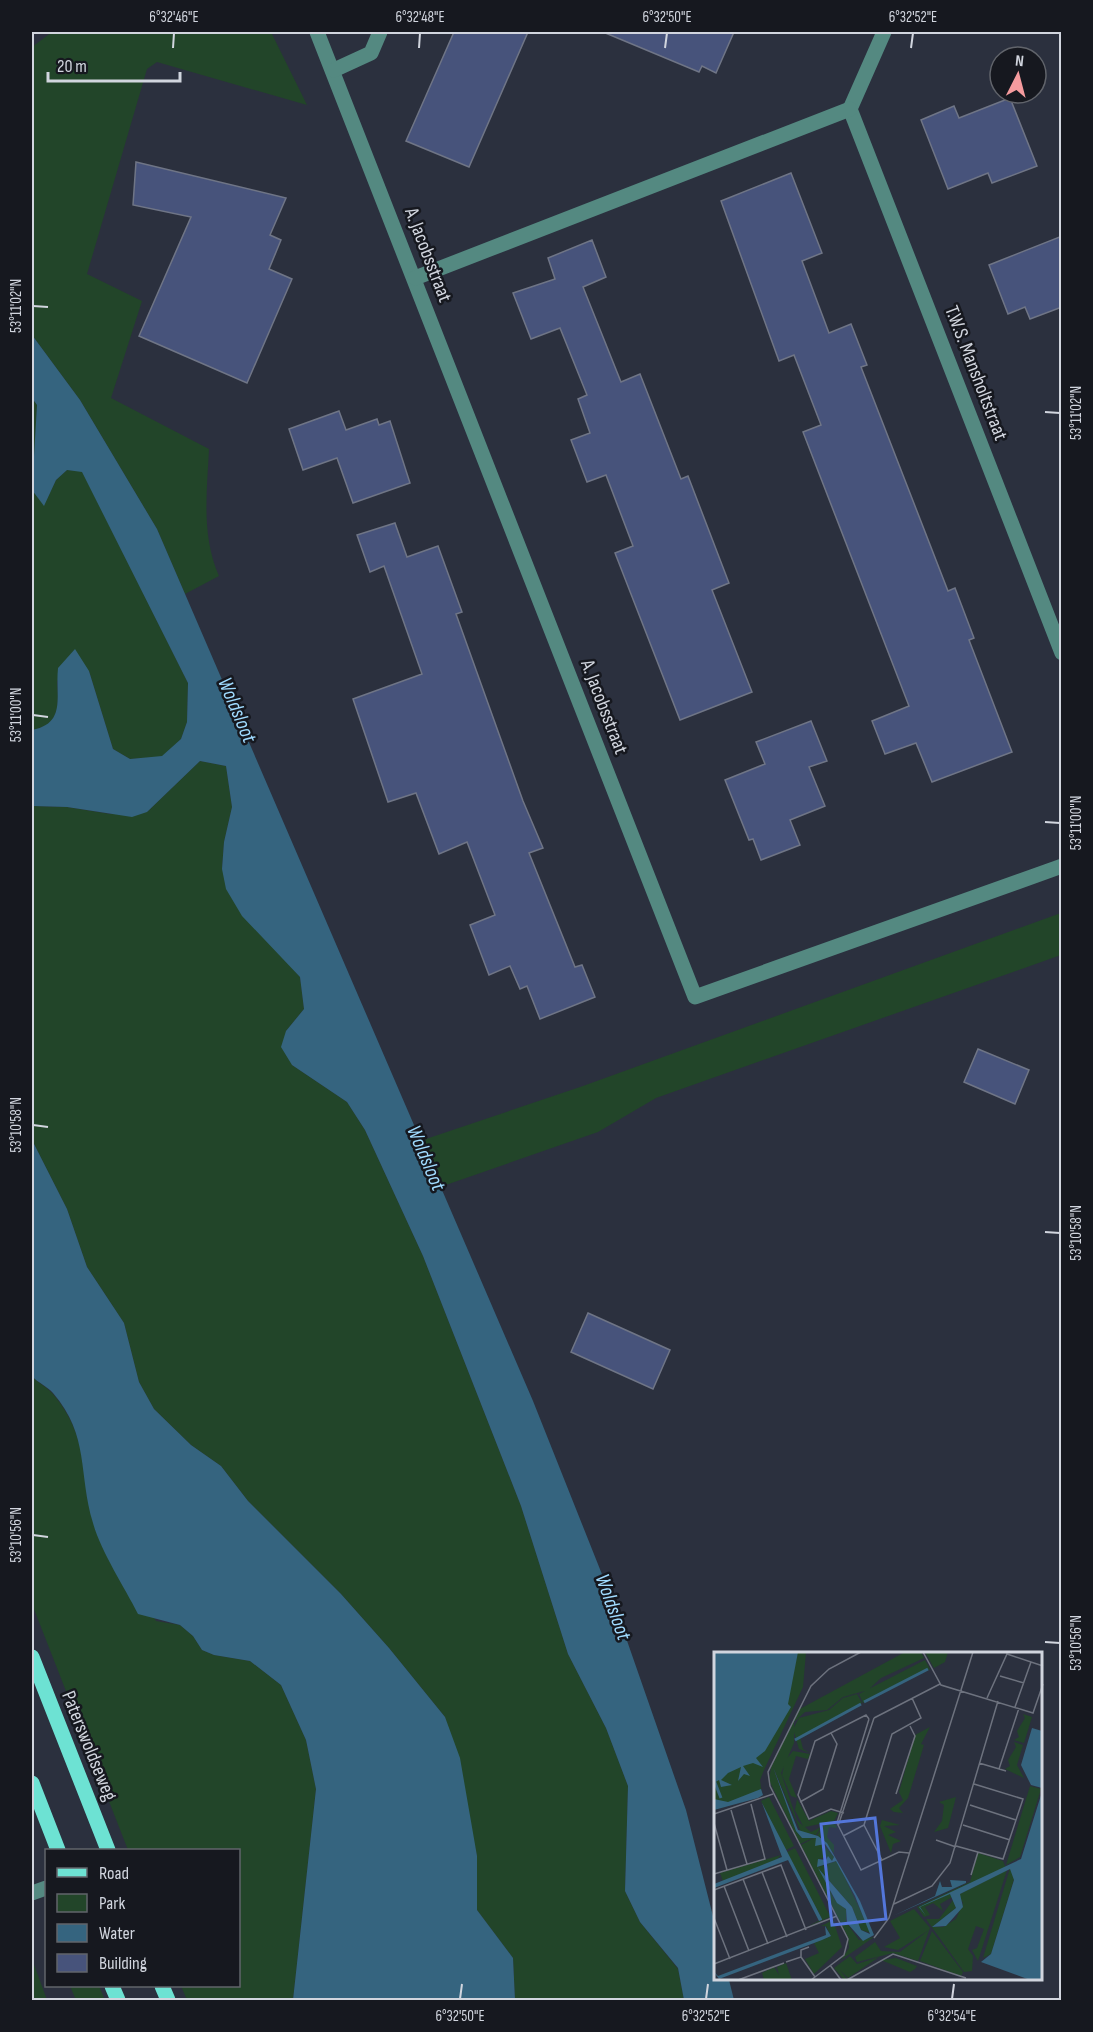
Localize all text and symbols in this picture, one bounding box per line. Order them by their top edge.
text: 6°32'46"E [149,8,199,27]
text: 6°32'48"E [395,8,445,27]
text: 6°32'50"E [642,8,692,27]
text: 6°32'52"E [889,8,937,27]
scale bar [48,45,180,83]
north arrow [988,45,1048,105]
text: N [1014,52,1025,71]
text: 20 m [57,56,87,77]
street label: A. Jacobsstraat [399,203,457,306]
text: 53°11'02"N [7,279,26,333]
street label: T.W.S. Mansholtstraat [939,302,1013,444]
text: 53°11'02"N [1067,386,1086,440]
street label: A. Jacobsstraat [575,655,633,758]
water label: Woldsloot [212,674,262,747]
text: 53°11'00"N [7,688,26,742]
text: 53°11'00"N [1067,796,1086,850]
text: 53°10'58"N [7,1097,26,1153]
water label: Woldsloot [401,1122,451,1195]
text: 53°10'58"N [1067,1205,1086,1261]
text: 53°10'56"N [7,1507,26,1563]
water label: Woldsloot [590,1571,637,1644]
text: 53°10'56"N [1067,1615,1086,1671]
inset map [714,1652,1042,1981]
street label: Paterswoldseweg [56,1688,122,1804]
legend [45,1849,240,1987]
text: Road [99,1863,129,1884]
text: Park [99,1893,125,1914]
text: Water [99,1923,135,1944]
text: Building [99,1953,147,1974]
text: 6°32'50"E [435,2007,485,2026]
text: 6°32'52"E [682,2007,730,2026]
text: 6°32'54"E [928,2007,976,2026]

